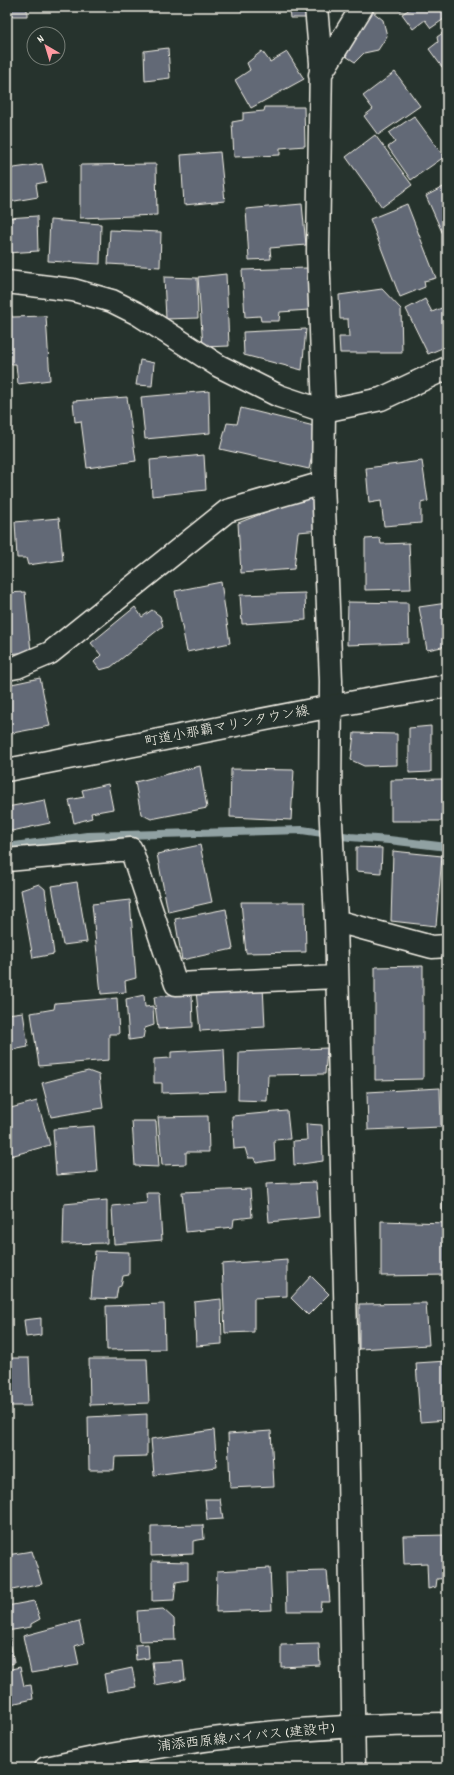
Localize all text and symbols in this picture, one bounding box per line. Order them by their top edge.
north arrow [26,26,66,66]
text: N [34,31,49,48]
street label: 町道小那覇マリンタウン線 [143,701,311,753]
street label: 浦添西原線バイパス (建設中) [156,1719,336,1757]

